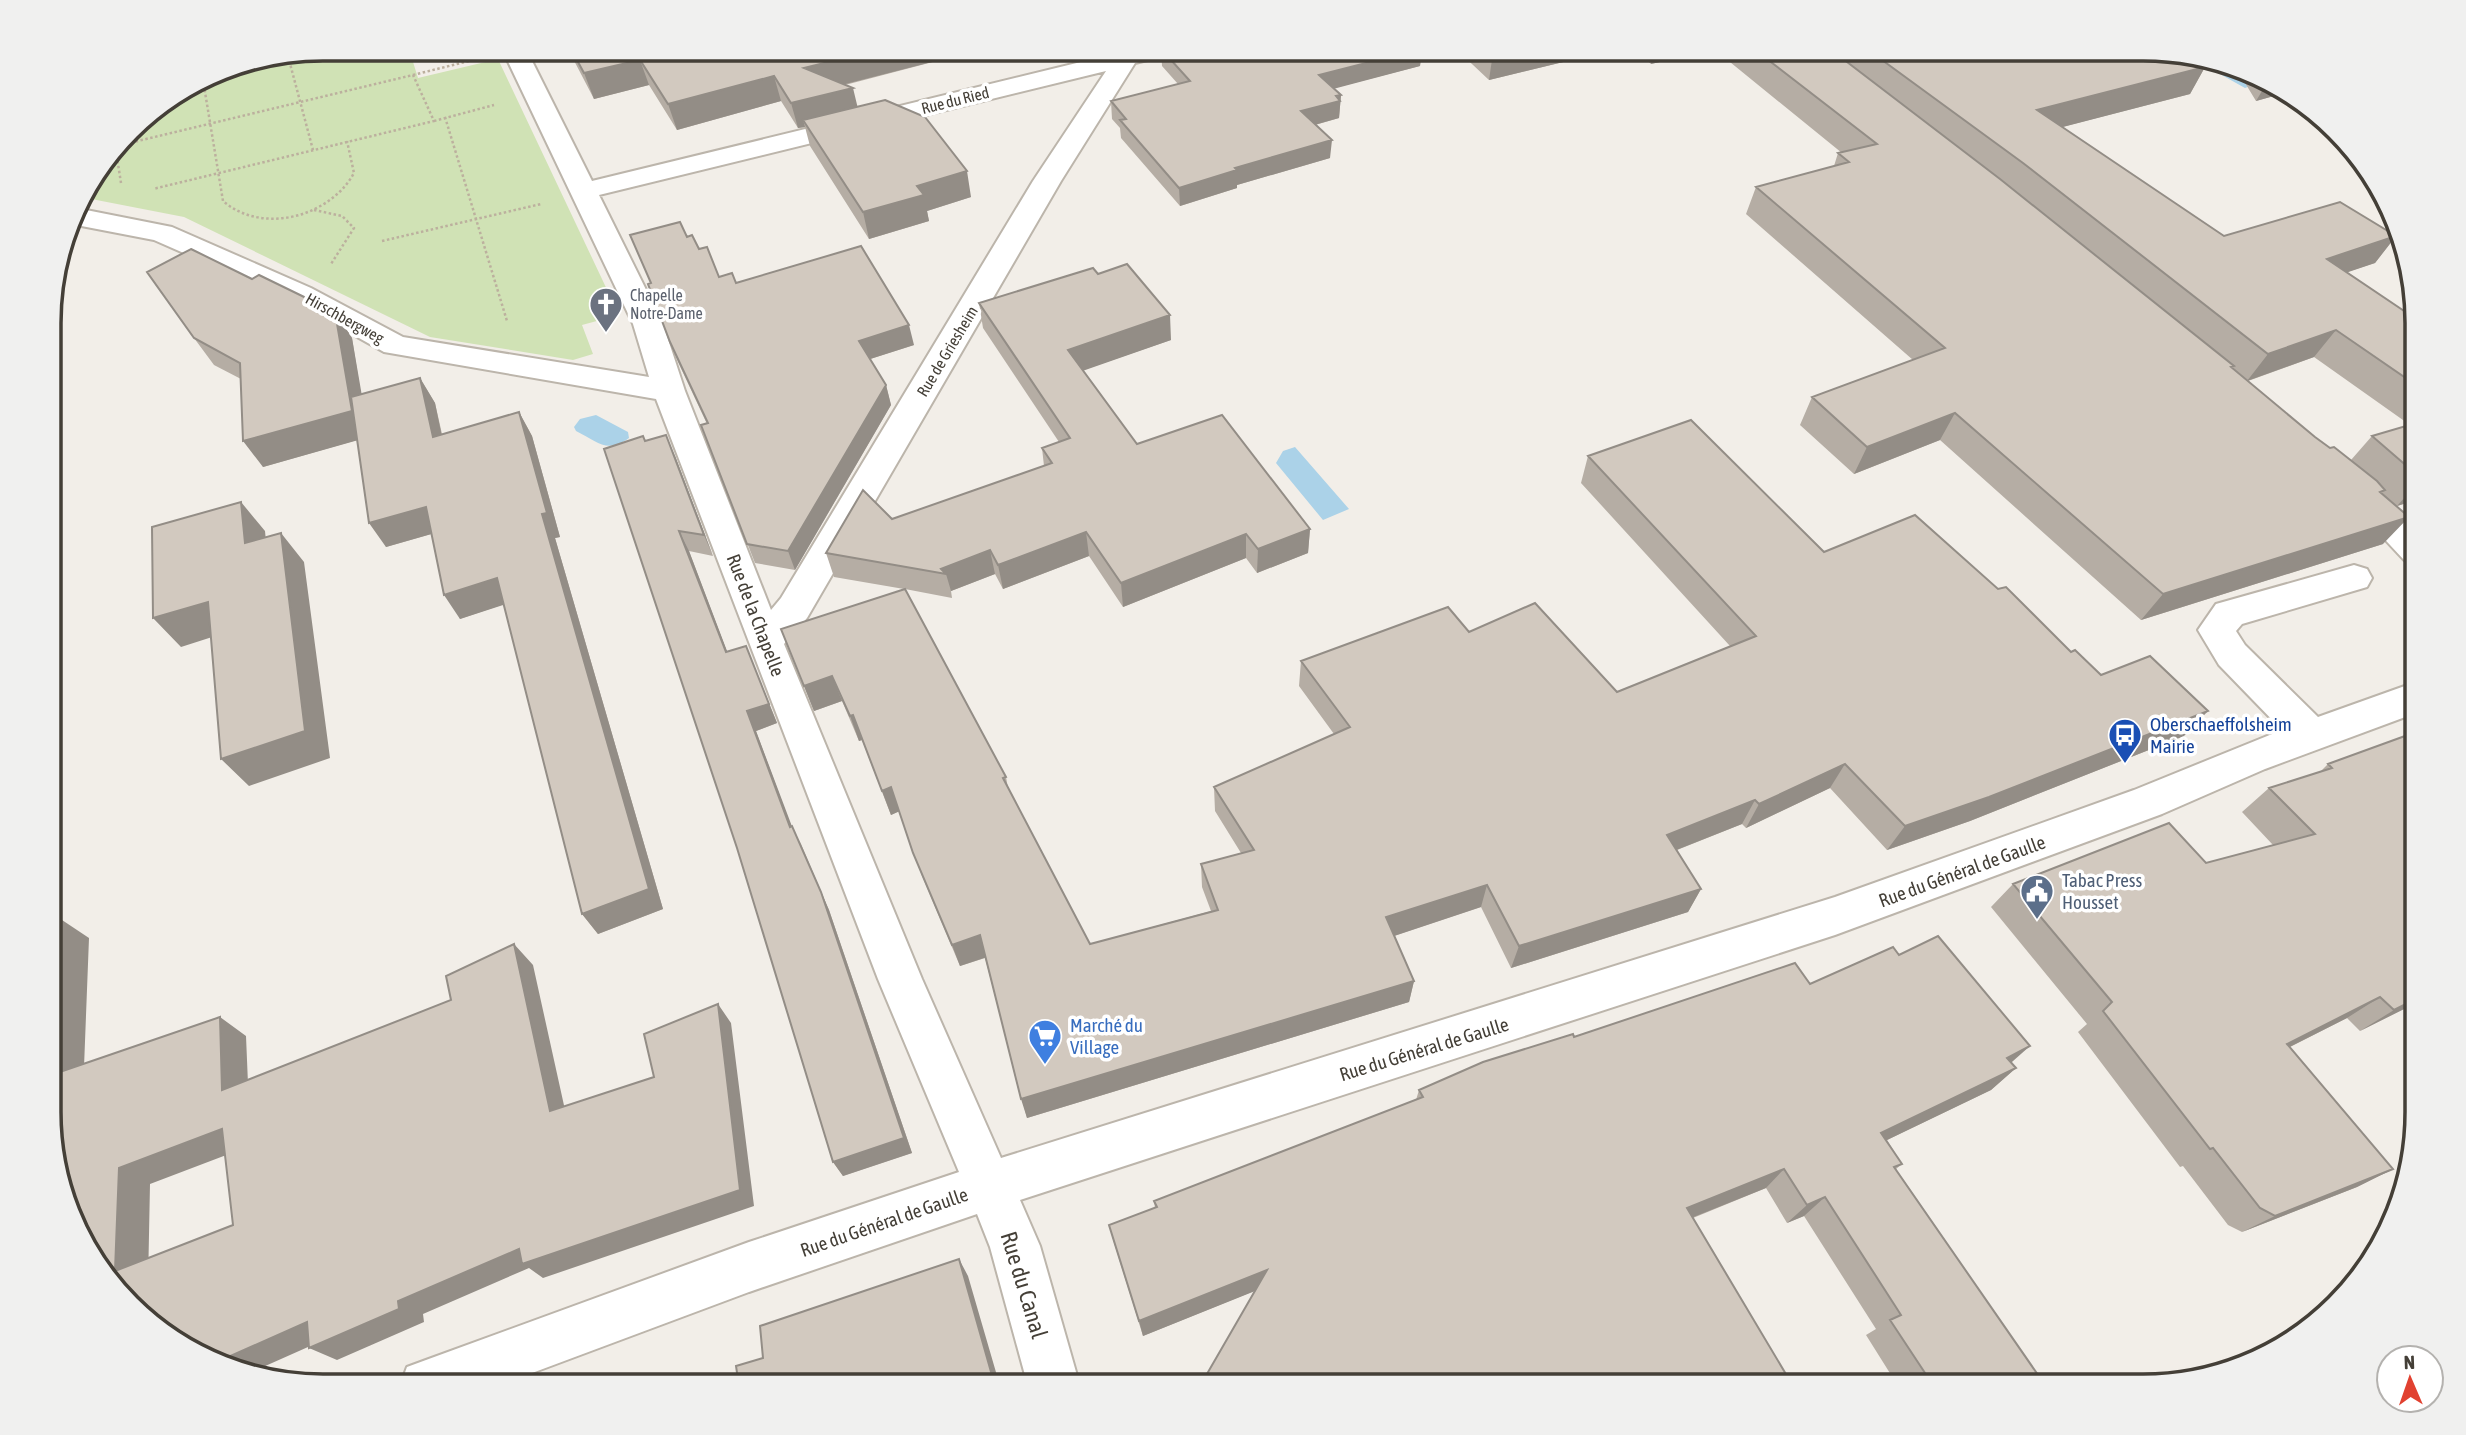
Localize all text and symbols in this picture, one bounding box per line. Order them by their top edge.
street label: Rue du Ried [919,83,991,117]
church icon: Chapelle Notre-Dame [587,285,625,334]
place label: Chapelle Notre-Dame [630,286,703,322]
street label: Hirschbergweg [302,289,387,348]
street label: Rue de Griesheim [913,303,981,399]
street label: Rue de la Chapelle [723,551,789,679]
place label: Oberschaeffolsheim Mairie [2150,713,2292,757]
bus stop icon: Oberschaeffolsheim Mairie [2106,716,2144,765]
street label: Rue du Général de Gaulle [1876,831,2048,911]
place label: Tabac Press Housset [2062,869,2143,913]
public building icon: Tabac Press Housset [2018,872,2056,921]
street label: Rue du Général de Gaulle [1337,1013,1511,1085]
place label: Marché du Village [1070,1014,1143,1058]
supermarket icon: Marché du Village [1026,1017,1064,1066]
street label: Rue du Général de Gaulle [797,1183,971,1261]
street label: Rue du Canal [995,1228,1053,1342]
north arrow [2375,1344,2445,1414]
text: N [2403,1351,2415,1373]

